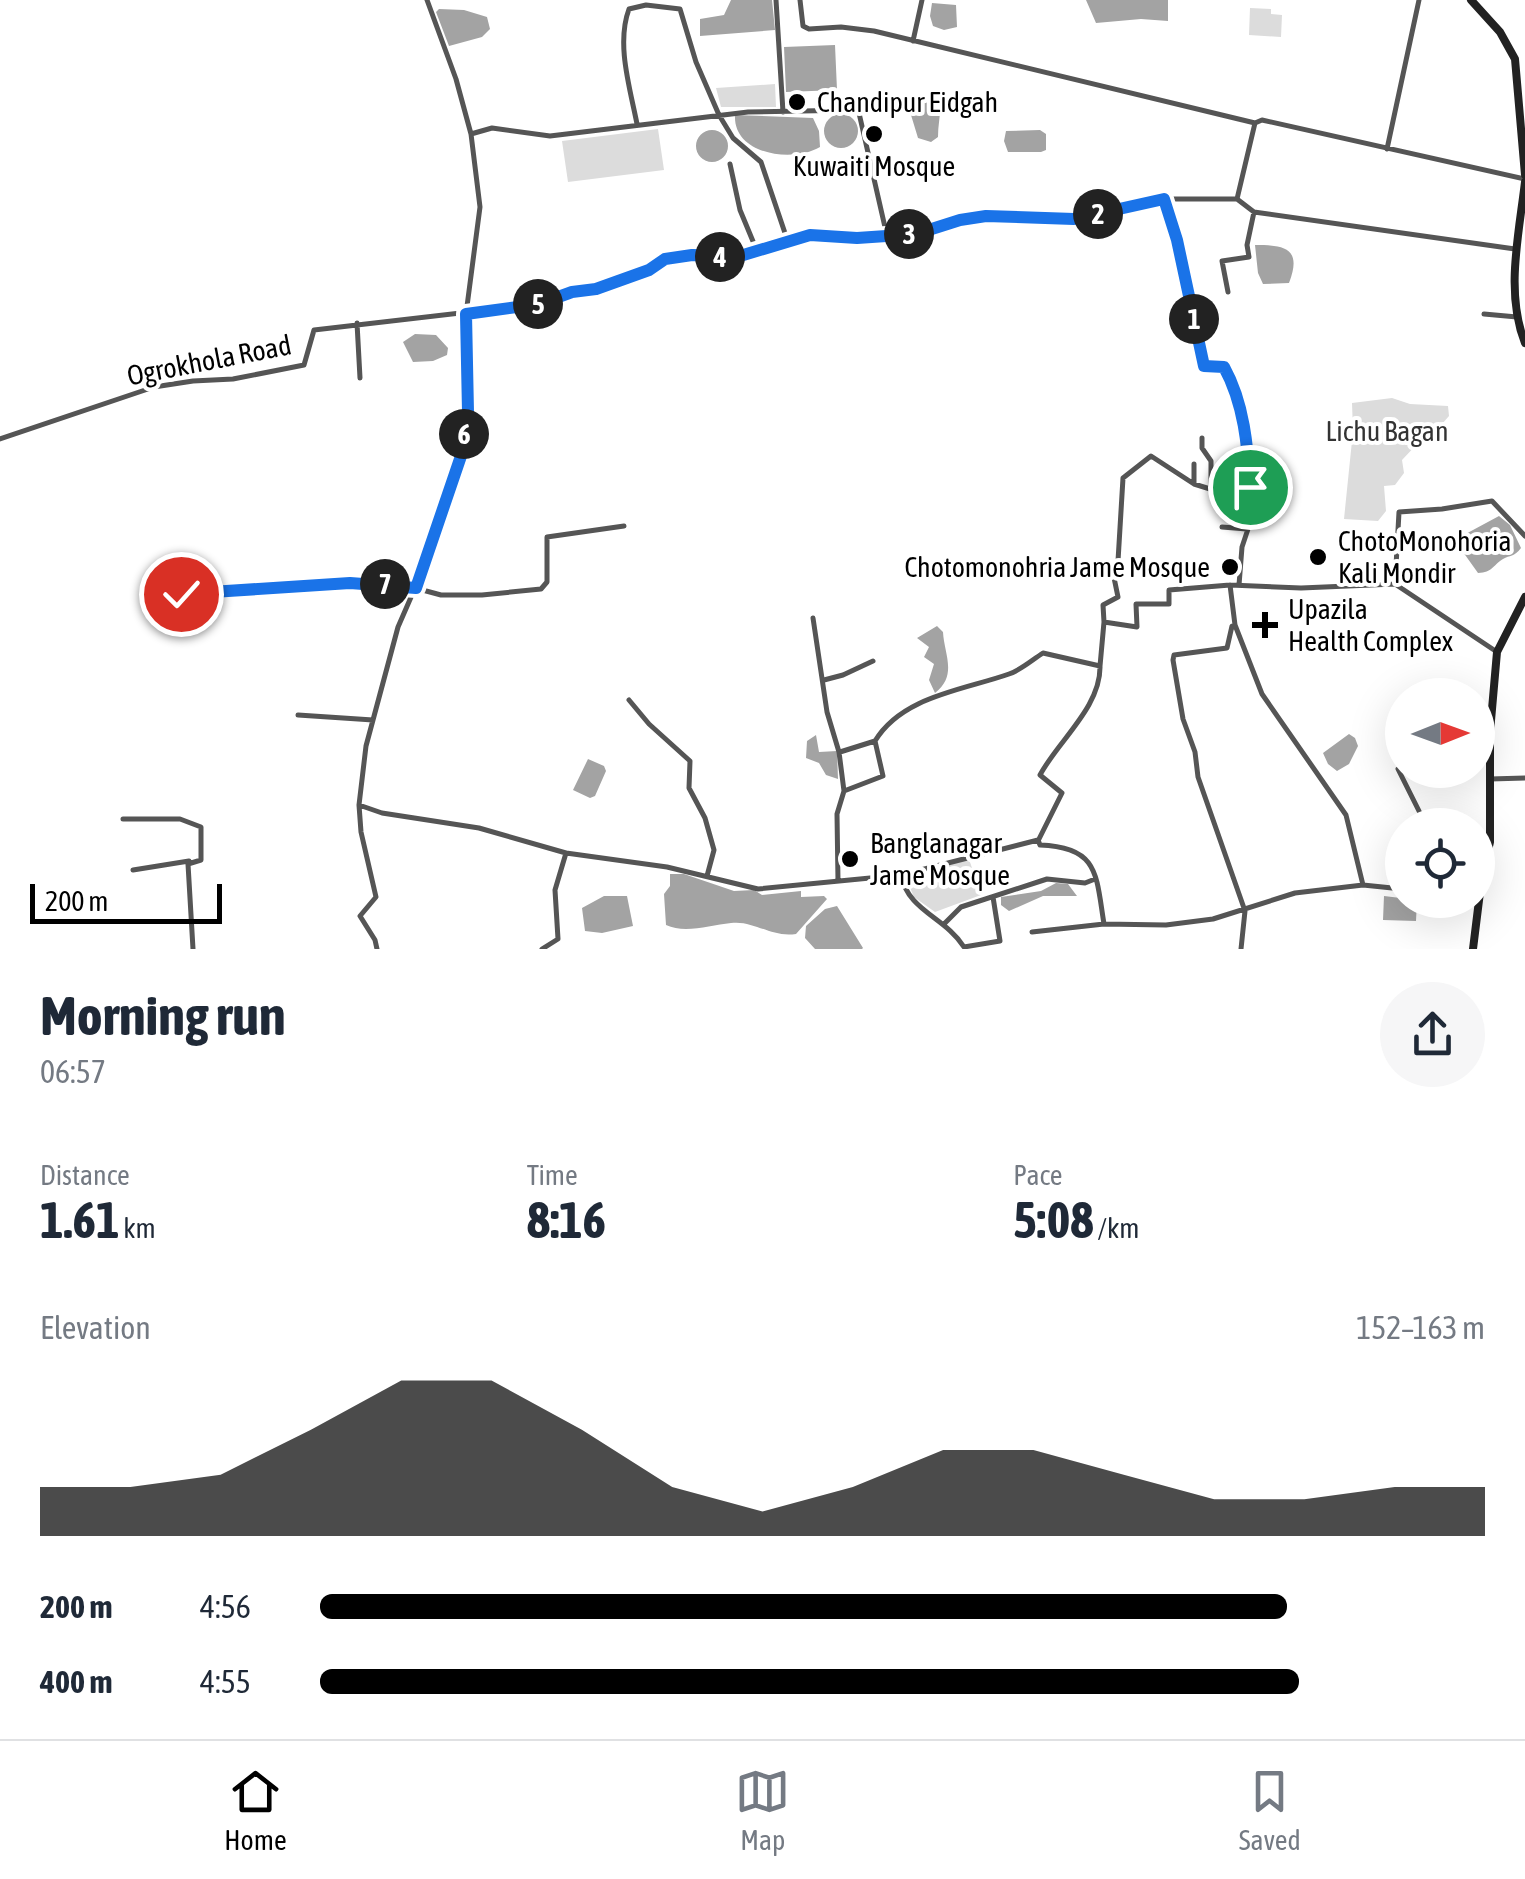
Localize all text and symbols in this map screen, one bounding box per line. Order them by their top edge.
place label: Chandipur Eidgah [817,86,998,118]
marker: Chandipur Eidgah [786,91,808,113]
marker: Kuwaiti Mosque [863,123,885,145]
place label: Kuwaiti Mosque [793,150,955,182]
pin: 2 [1073,189,1123,239]
text: 2 [1091,198,1105,230]
pin: 3 [884,209,934,259]
text: 3 [902,218,916,250]
pin: 4 [695,232,745,282]
text: 4 [713,241,727,273]
pin: 5 [513,279,563,329]
text: 5 [531,288,545,320]
pin: 1 [1169,294,1219,344]
text: 1 [1187,303,1201,335]
street label: Ogrokhola Road [124,328,294,392]
pin: 6 [439,409,489,459]
park label: Lichu Bagan [1326,415,1448,447]
text: 6 [457,418,471,450]
pin [1208,445,1293,530]
icon: arrive [1223,460,1278,515]
place label: ChotoMonohoria Kali Mondir [1338,525,1511,589]
marker: ChotoMonohoria Kali Mondir [1307,546,1329,568]
place label: Chotomonohria Jame Mosque [905,551,1210,583]
pin [139,552,224,637]
marker: Chotomonohria Jame Mosque [1219,556,1241,578]
pin: 7 [360,559,410,609]
icon: check [154,567,209,622]
text: 7 [378,568,392,600]
place label: Upazila Health Complex [1288,593,1453,657]
marker: Upazila Health Complex [1252,612,1278,638]
north arrow [1385,678,1495,788]
map controls [1385,678,1495,918]
button: locate [1385,808,1495,918]
place label: Banglanagar Jame Mosque [870,827,1010,891]
marker: Banglanagar Jame Mosque [839,848,861,870]
scale bar [30,879,222,924]
text: 200 m [45,885,108,917]
button: share [1380,982,1485,1087]
text: Morning run [40,984,286,1047]
text: 06:57 [40,1053,106,1090]
text: Distance [40,1159,130,1191]
text: Time [527,1159,578,1191]
text: Pace [1013,1159,1063,1191]
text: 1.61 [40,1191,119,1249]
text: 8:16 [527,1191,606,1249]
text: 5:08 [1013,1191,1094,1249]
text: km [119,1212,156,1244]
text: /km [1094,1212,1140,1244]
text: Elevation [40,1309,151,1346]
text: 152–163 m [1356,1309,1485,1346]
text: 200 m [40,1588,113,1625]
text: 4:56 [200,1588,251,1625]
text: 400 m [40,1663,113,1700]
text: 4:55 [200,1663,251,1700]
tab: Home [224,1764,287,1856]
tab: Map [735,1764,790,1856]
tab: Saved [1239,1764,1301,1856]

